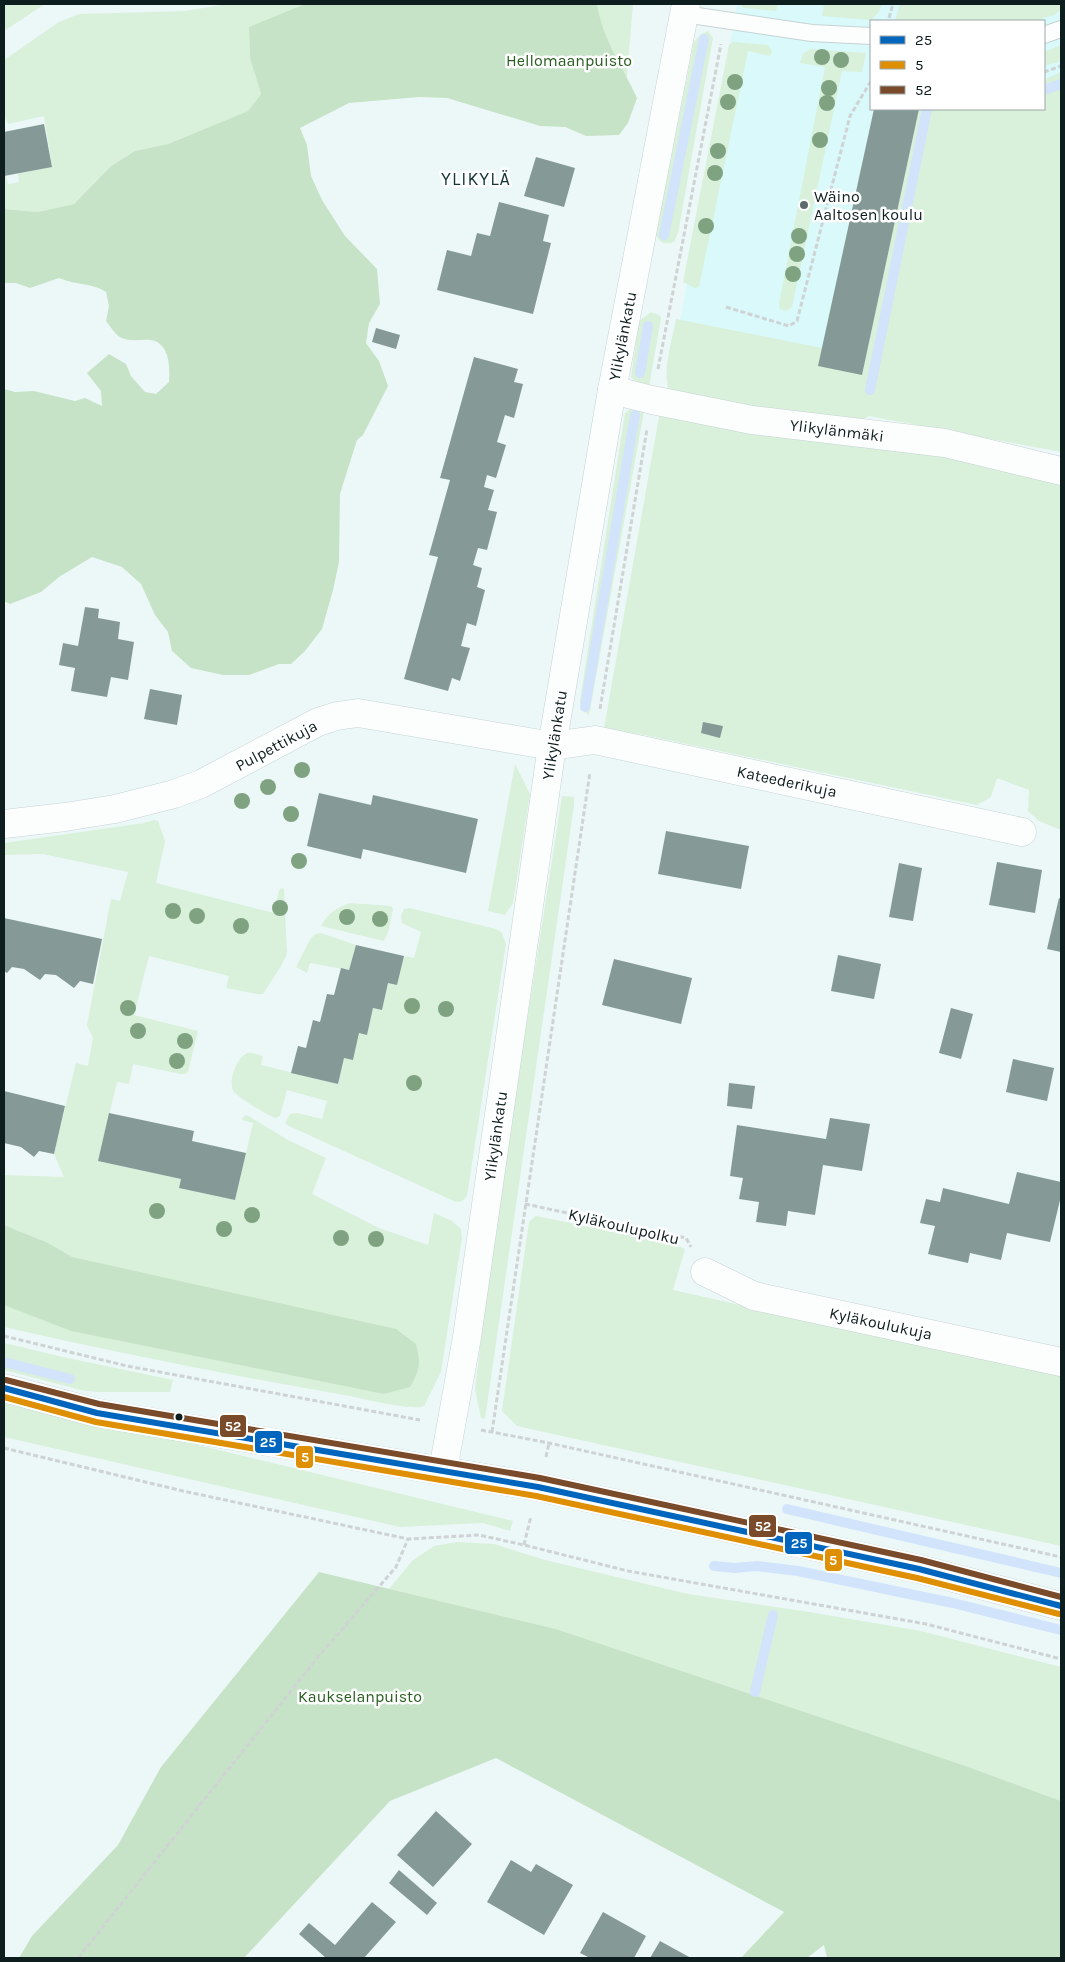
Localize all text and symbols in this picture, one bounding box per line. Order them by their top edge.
legend [870,20,1045,110]
text: 25 [915,31,932,49]
park label: Hellomaanpuisto [506,51,632,70]
text: 5 [915,56,923,74]
text: 52 [915,81,932,99]
district label: YLIKYLÄ [441,168,511,190]
place label: Wäino Aaltosen koulu [814,187,923,224]
marker: Wäino Aaltosen koulu [798,199,810,211]
street label: Ylikylänkatu [605,290,640,382]
street label: Ylikylänmäki [789,415,885,446]
street label: Ylikylänkatu [538,689,571,781]
street label: Pulpettikuja [232,716,320,775]
street label: Kateederikuja [735,762,839,801]
street label: Ylikylänkatu [480,1090,511,1182]
street label: Kyläkoulupolku [567,1204,681,1248]
street label: Kyläkoulukuja [828,1303,934,1344]
unlabelled marker [174,1412,184,1422]
line badge: 52 [219,1414,247,1438]
text: 52 [225,1418,241,1435]
line badge: 25 [254,1430,283,1454]
text: 25 [260,1434,276,1451]
line badge: 5 [295,1445,314,1469]
text: 5 [301,1449,309,1466]
line badge: 52 [748,1514,777,1538]
text: 52 [755,1518,771,1535]
line badge: 25 [784,1531,813,1555]
text: 25 [791,1535,807,1552]
line badge: 5 [824,1548,843,1572]
text: 5 [829,1552,837,1569]
park label: Kaukselanpuisto [298,1687,422,1706]

